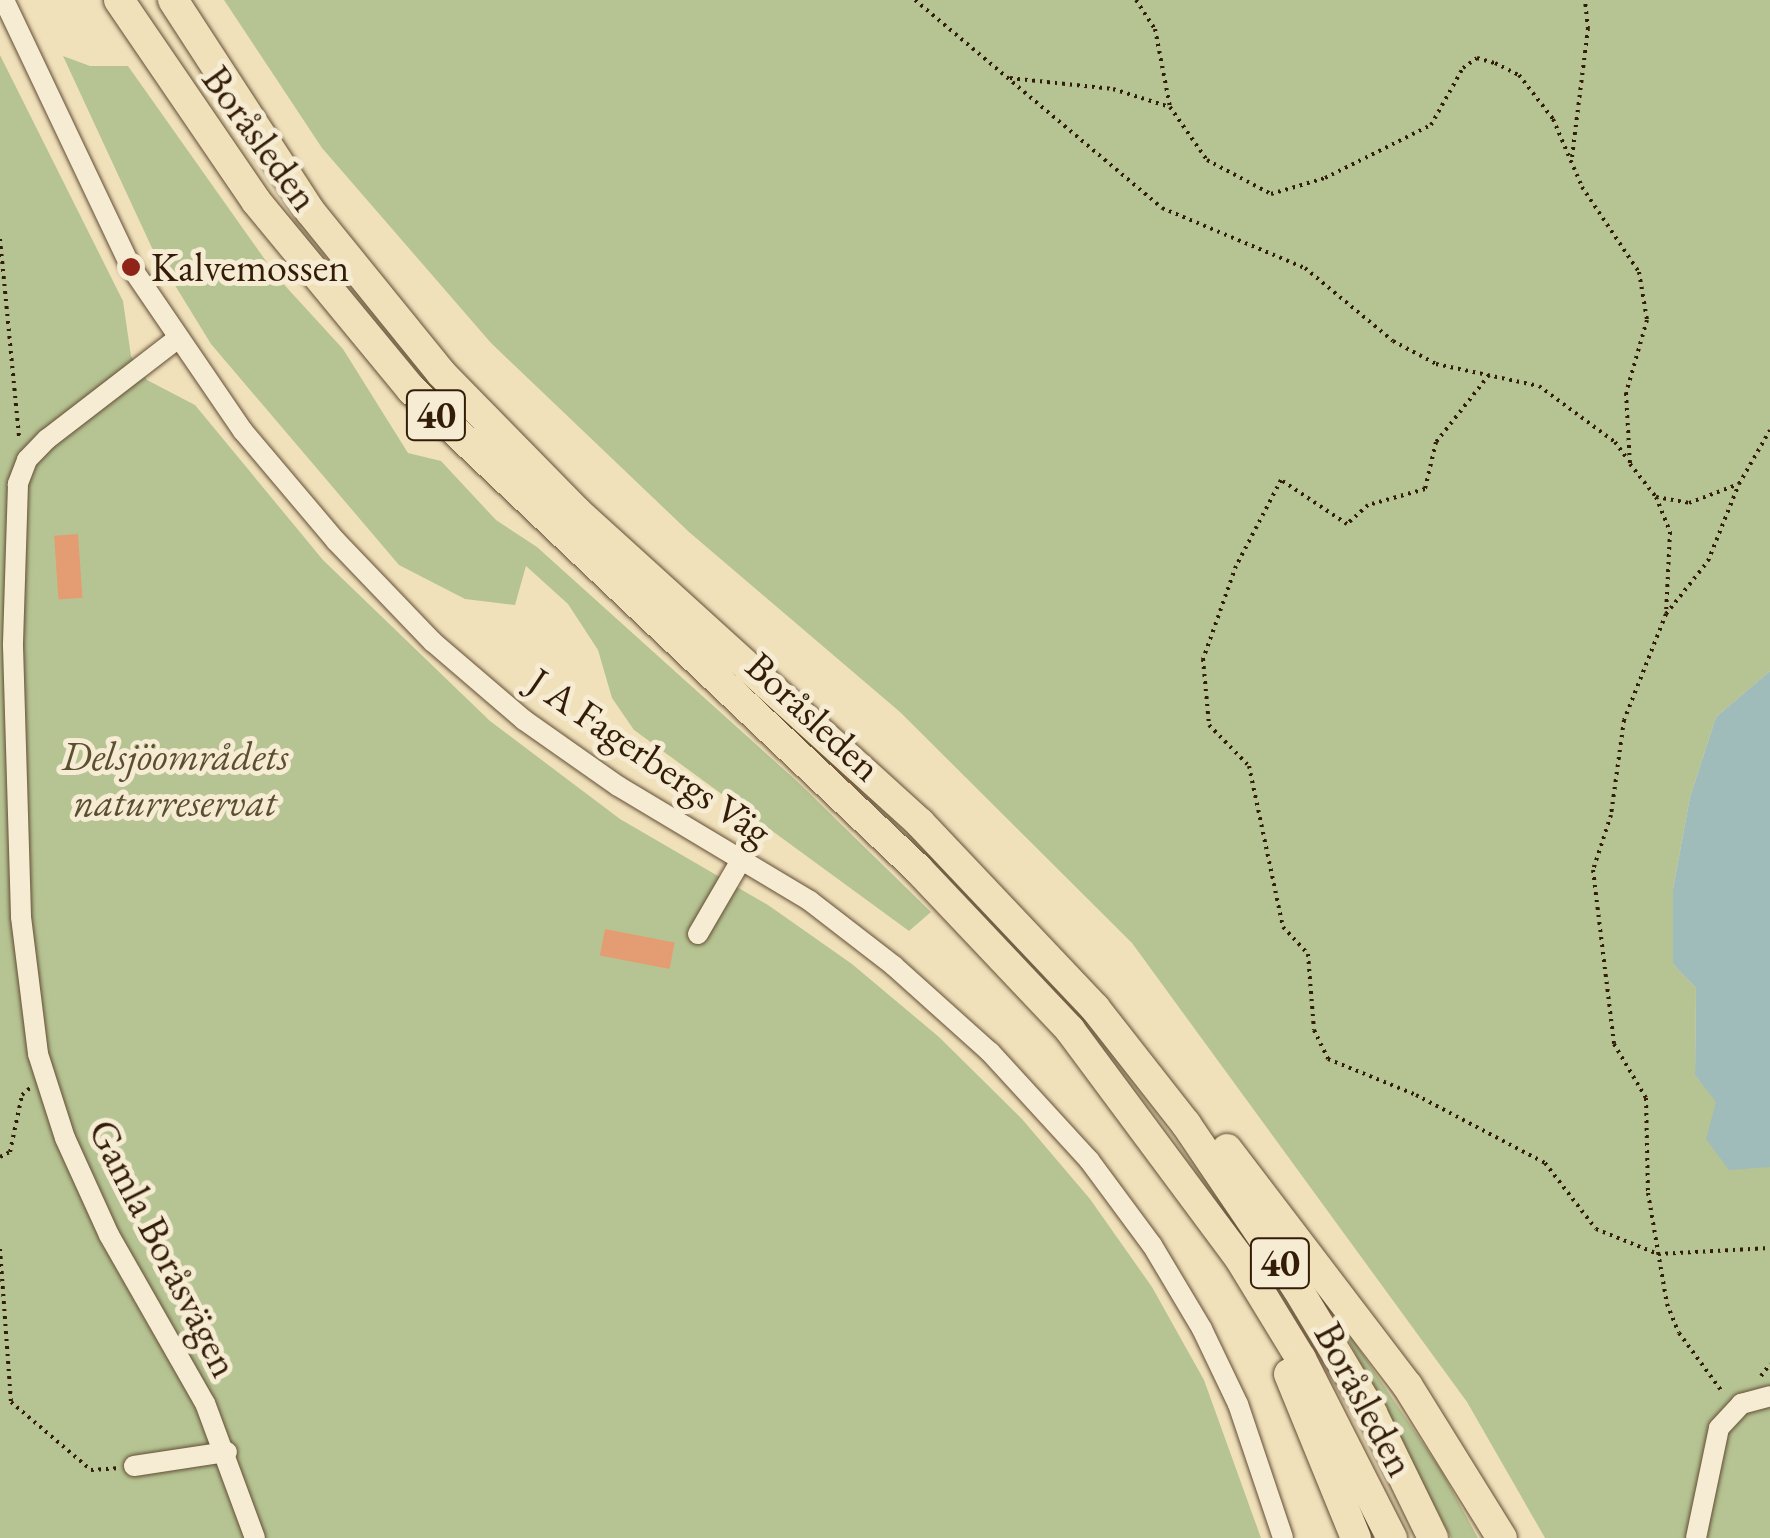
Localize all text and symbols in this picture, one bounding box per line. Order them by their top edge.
street label: Boråsleden [192,56,330,220]
place label: Kalvemossen [151,243,349,291]
marker: Kalvemossen [120,256,142,278]
road number: 40 [404,382,468,448]
street label: Boråsleden [736,641,892,791]
street label: J A Fagerbergs Väg [519,657,781,855]
park label: Delsjöområdets naturreservat [62,732,288,826]
street label: Gamla Boråsvägen [79,1111,249,1385]
road number: 40 [1248,1230,1312,1296]
street label: Boråsleden [1305,1314,1425,1484]

